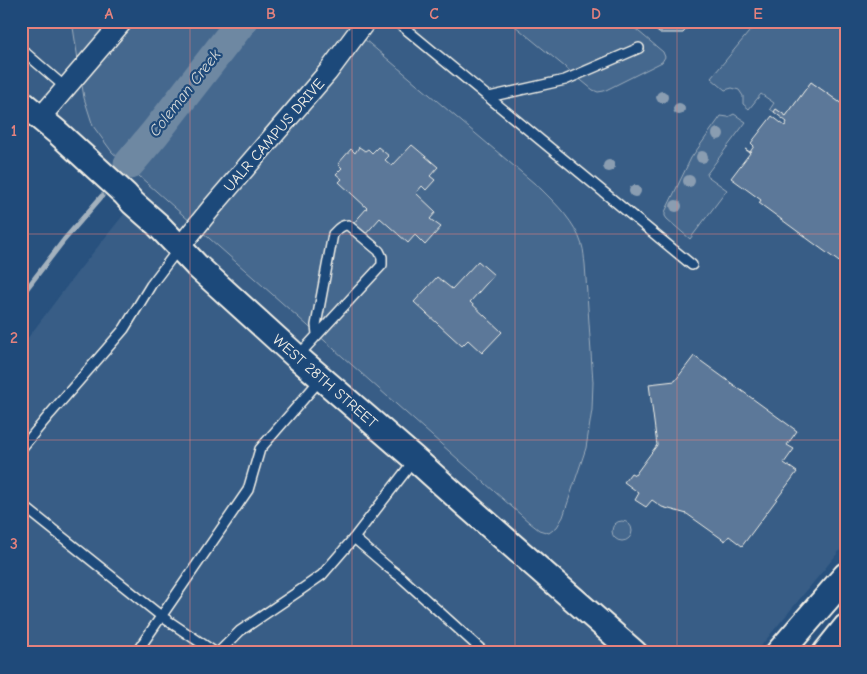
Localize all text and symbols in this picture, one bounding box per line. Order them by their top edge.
text: A [105,5,114,23]
text: B [266,5,276,23]
text: C [429,5,439,23]
text: D [591,5,601,23]
text: E [753,5,763,23]
water label: Coleman Creek [146,46,225,140]
street label: UALR CAMPUS DRIVE [220,75,328,195]
text: 1 [11,122,17,140]
text: 2 [10,329,18,347]
street label: WEST 28TH STREET [269,330,381,432]
text: 3 [10,535,18,553]

